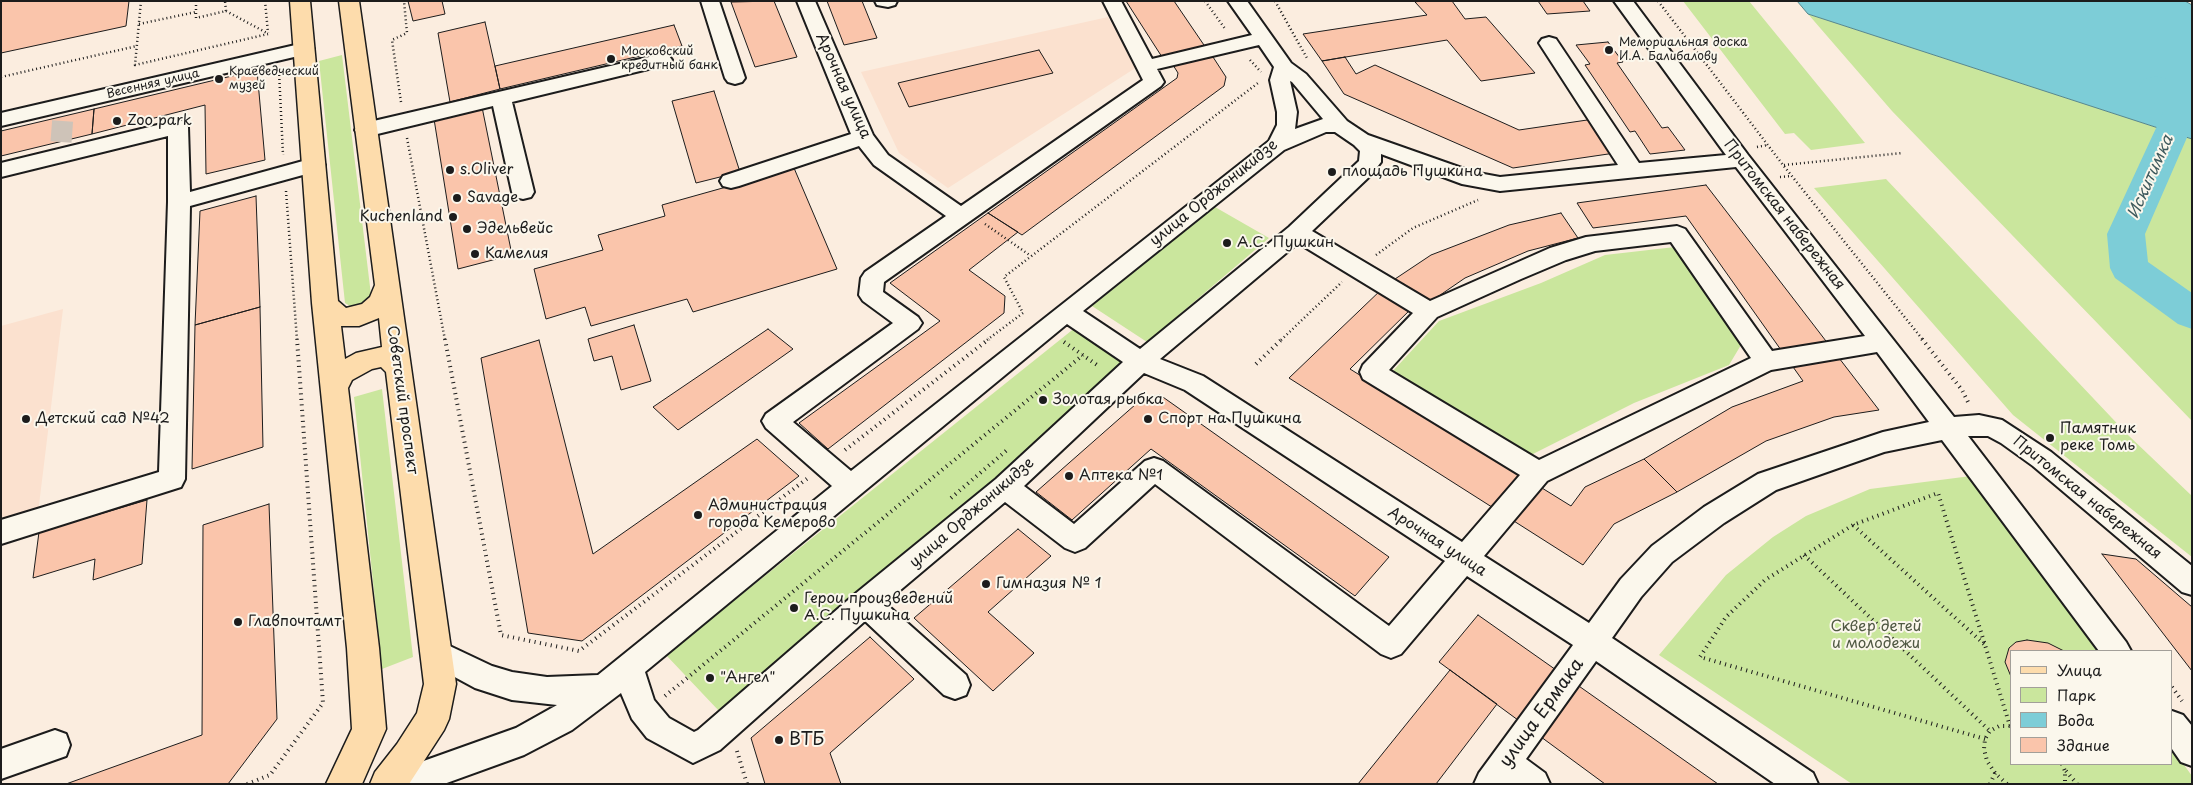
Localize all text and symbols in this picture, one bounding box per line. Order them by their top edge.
street label: Арочная улица [812,30,874,142]
place label: Мемориальная доска И.А. Балибалову [1619,36,1747,64]
marker: Мемориальная доска И.А. Балибалову [1603,44,1615,56]
place label: Московский кредитный банк [621,45,718,73]
marker: Московский кредитный банк [605,53,617,65]
place label: Краеведческий музей [229,65,319,93]
street label: Весенняя улица [105,66,201,102]
marker: Краеведческий музей [213,73,225,85]
place label: Zoo park [127,112,192,130]
marker: Zoo park [111,115,123,127]
water label: Искитимка [2124,132,2178,222]
street label: улица Орджоникидзе [1147,136,1281,250]
street label: Притомская набережная [1720,136,1848,294]
place label: s.Oliver [460,161,513,179]
place label: площадь Пушкина [1342,163,1483,181]
marker: s.Oliver [444,164,456,176]
marker: площадь Пушкина [1326,166,1338,178]
place label: Savage [467,189,518,207]
marker: Savage [451,192,463,204]
place label: Kuchenland [360,208,443,226]
marker: Kuchenland [447,211,459,223]
place label: Эдельвейс [477,220,553,238]
marker: Эдельвейс [461,223,473,235]
place label: А.С. Пушкин [1237,234,1334,252]
marker: А.С. Пушкин [1221,237,1233,249]
place label: Камелия [485,245,549,263]
marker: Камелия [469,248,481,260]
street label: Советский проспект [383,324,421,476]
place label: Золотая рыбка [1053,391,1163,409]
marker: Золотая рыбка [1037,394,1049,406]
place label: Детский сад №42 [36,410,170,428]
place label: Спорт на Пушкина [1158,410,1301,428]
marker: Детский сад №42 [20,413,32,425]
marker: Спорт на Пушкина [1142,413,1154,425]
place label: Памятник реке Томь [2060,420,2136,455]
marker: Памятник реке Томь [2044,432,2056,444]
street label: Притомская набережная [2009,433,2165,563]
street label: улица Орджоникидзе [906,454,1038,572]
place label: Аптека №1 [1079,467,1163,485]
marker: Аптека №1 [1063,470,1075,482]
place label: Администрация города Кемерово [708,497,836,532]
street label: Арочная улица [1384,503,1490,581]
marker: Администрация города Кемерово [692,509,704,521]
place label: Гимназия № 1 [996,575,1102,593]
marker: Гимназия № 1 [980,578,992,590]
place label: Герои произведений А.С. Пушкина [804,590,953,625]
marker: Герои произведений А.С. Пушкина [788,602,800,614]
place label: Главпочтамт [248,613,341,631]
marker: Главпочтамт [232,616,244,628]
park label: Сквер детей и молодежи [1830,618,1922,653]
legend [2010,650,2173,765]
street label: улица Ермака [1495,654,1589,772]
text: Улица [2057,658,2102,681]
place label: "Ангел" [720,669,775,687]
marker: "Ангел" [704,672,716,684]
text: Парк [2057,683,2096,706]
text: Вода [2057,708,2094,731]
place label: ВТБ [789,729,824,751]
text: Здание [2057,733,2110,756]
marker: ВТБ [773,734,785,746]

